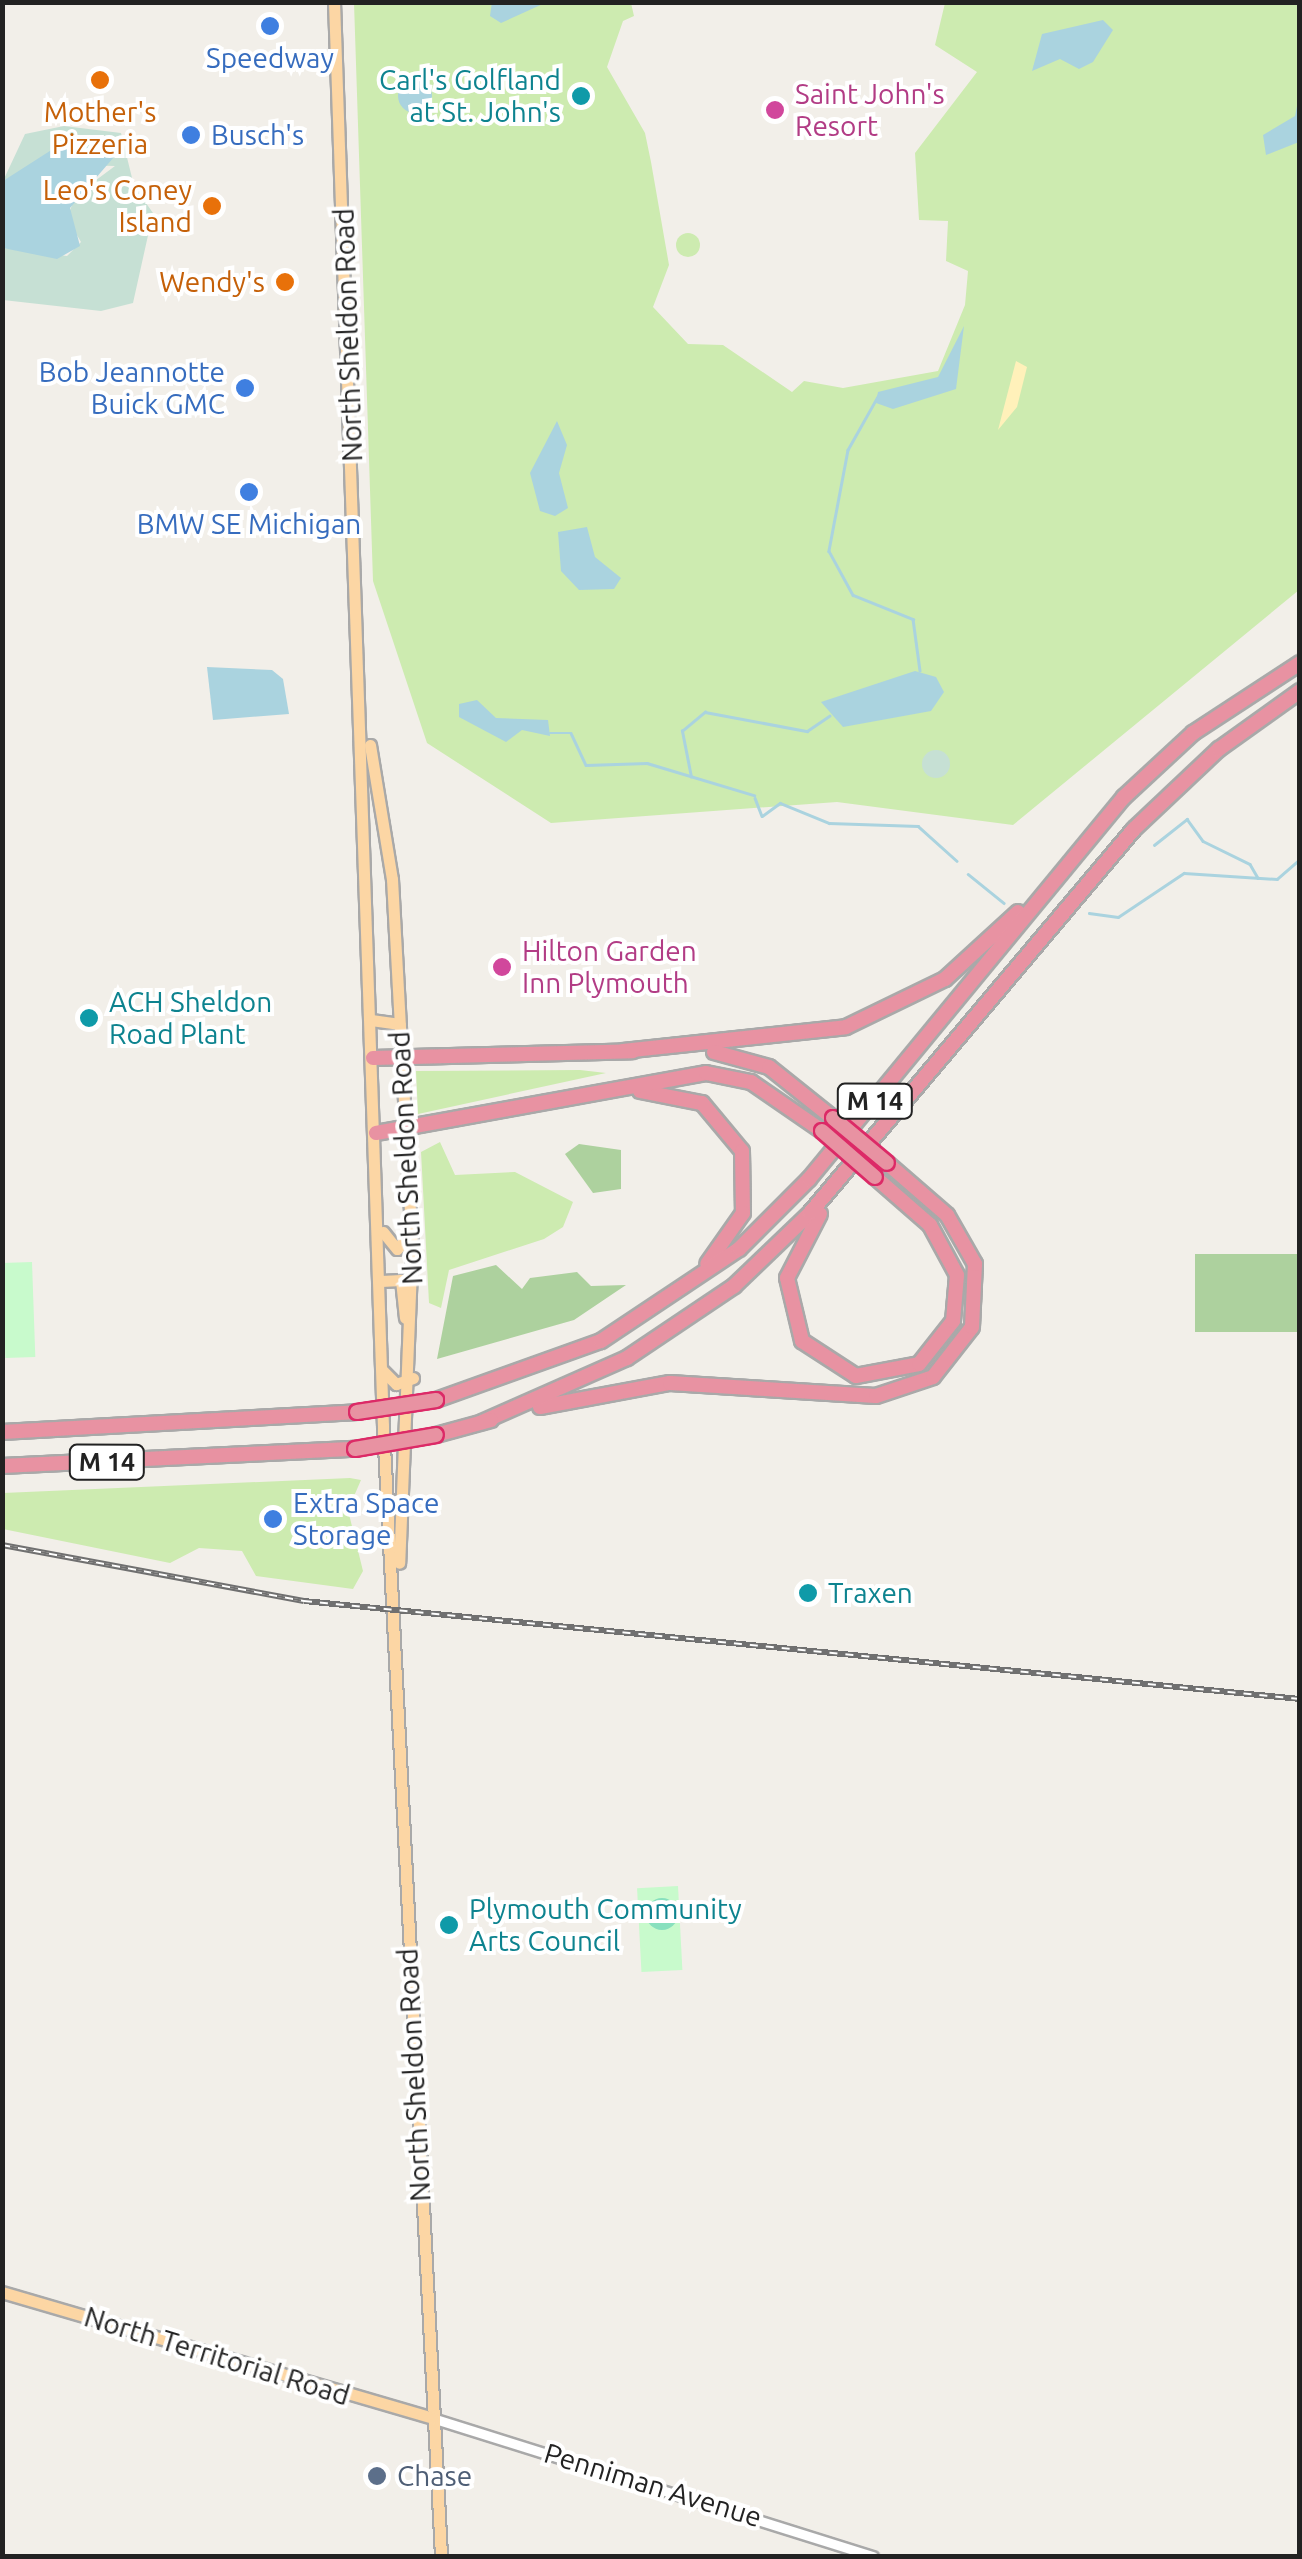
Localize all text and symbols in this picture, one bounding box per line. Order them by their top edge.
marker: Speedway [259,15,281,37]
place label: Speedway [206,41,334,75]
place label: Carl's Golfland at St. John's [379,63,561,129]
marker: Mother's Pizzeria [89,69,111,91]
place label: Saint John's Resort [795,77,945,143]
marker: Carl's Golfland at St. John's [570,85,592,107]
place label: Mother's Pizzeria [44,95,156,161]
marker: Saint John's Resort [764,99,786,121]
place label: Busch's [211,118,304,152]
marker: Busch's [180,124,202,146]
place label: Leo's Coney Island [43,173,192,239]
marker: Leo's Coney Island [201,195,223,217]
street label: North Sheldon Road [327,208,369,462]
place label: Wendy's [159,265,265,299]
marker: Wendy's [274,271,296,293]
place label: Bob Jeannotte Buick GMC [39,355,225,421]
marker: Bob Jeannotte Buick GMC [234,377,256,399]
marker: BMW SE Michigan [238,481,260,503]
place label: BMW SE Michigan [137,507,361,541]
place label: Hilton Garden Inn Plymouth [522,934,697,1000]
marker: Hilton Garden Inn Plymouth [491,956,513,978]
place label: ACH Sheldon Road Plant [109,985,272,1051]
marker: ACH Sheldon Road Plant [78,1007,100,1029]
street label: North Sheldon Road [383,1031,429,1285]
road number: M 14 [835,1081,915,1121]
road number: M 14 [67,1442,147,1482]
place label: Extra Space Storage [293,1486,439,1552]
marker: Extra Space Storage [262,1508,284,1530]
place label: Traxen [828,1576,913,1610]
marker: Traxen [797,1582,819,1604]
place label: Plymouth Community Arts Council [469,1892,742,1958]
marker: Plymouth Community Arts Council [438,1914,460,1936]
street label: North Sheldon Road [391,1948,437,2202]
street label: North Territorial Road [80,2300,354,2412]
street label: Penniman Avenue [540,2436,766,2534]
place label: Chase [397,2459,472,2493]
marker: Chase [366,2465,388,2487]

